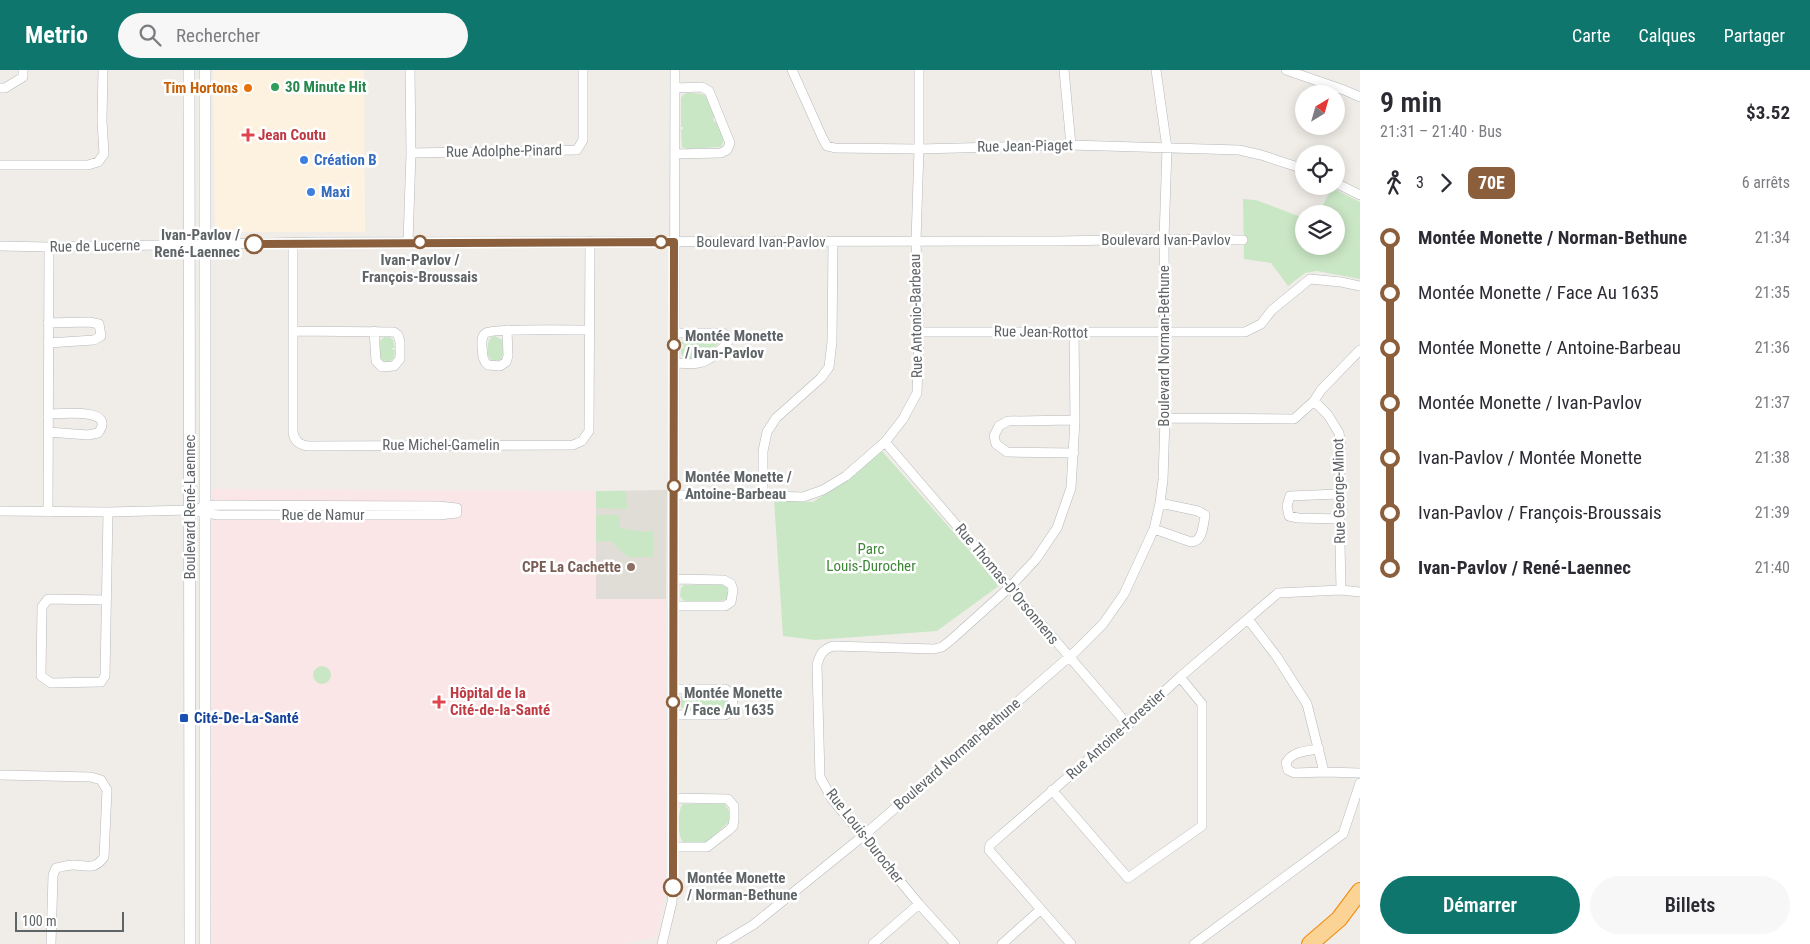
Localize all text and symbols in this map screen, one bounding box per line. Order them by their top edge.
search box [118,13,468,58]
text: Metrio [25,21,88,49]
icon: search [136,21,164,49]
text: Rechercher [176,24,260,47]
text: Carte [1572,25,1611,46]
text: Calques [1639,25,1696,46]
text: Partager [1724,25,1785,46]
place label: 30 Minute Hit [285,78,367,96]
place label: Tim Hortons [163,79,238,97]
marker: 30 Minute Hit [269,81,281,93]
marker: Tim Hortons [242,82,254,94]
north arrow [1295,85,1345,135]
map controls [1295,85,1345,255]
text: 9 min [1380,86,1442,119]
text: $3.52 [1746,101,1790,124]
text: 21:31 – 21:40 · Bus [1380,122,1502,141]
place label: Jean Coutu [258,126,326,144]
marker: Jean Coutu [242,129,254,141]
street label: Rue Jean-Piaget [977,136,1073,156]
street label: Rue Adolphe-Pinard [446,141,562,161]
button: locate [1295,145,1345,195]
place label: Création B [314,151,377,169]
marker: Création B [298,154,310,166]
icon: walk [1380,169,1408,197]
icon: forward [1432,169,1460,197]
text: 70E [1478,172,1505,193]
text: 3 [1416,173,1424,192]
text: 6 arrêts [1742,173,1790,192]
place label: Maxi [321,183,350,201]
marker: Maxi [305,186,317,198]
button: layers [1295,205,1345,255]
place label: Ivan-Pavlov / René-Laennec [154,226,240,261]
text: Montée Monette / Norman-Bethune [1418,226,1687,249]
text: 21:34 [1755,228,1790,247]
street label: Boulevard Ivan-Pavlov [1101,231,1231,249]
street label: Boulevard Ivan-Pavlov [696,233,826,251]
marker: Ivan-Pavlov / René-Laennec [244,234,264,254]
marker: Ivan-Pavlov / François-Broussais [413,235,427,249]
unlabelled marker [654,235,668,249]
street label: Rue de Lucerne [50,236,140,256]
place label: Ivan-Pavlov / François-Broussais [362,251,478,286]
street label: Rue Antonio-Barbeau [906,254,926,378]
street label: Boulevard Norman-Bethune [1155,265,1173,427]
text: Montée Monette / Face Au 1635 [1418,281,1659,304]
text: 21:35 [1755,283,1790,302]
street label: Rue Jean-Rottot [994,322,1088,342]
place label: Montée Monette / Ivan-Pavlov [685,327,783,362]
text: Montée Monette / Antoine-Barbeau [1418,336,1681,359]
marker: Montée Monette / Ivan-Pavlov [667,338,681,352]
text: 21:36 [1755,338,1790,357]
text: Montée Monette / Ivan-Pavlov [1418,391,1642,414]
text: 21:37 [1755,393,1790,412]
street label: Boulevard René-Laennec [181,434,199,580]
street label: Rue Michel-Gamelin [382,436,500,454]
street label: Rue George-Minot [1329,438,1349,544]
text: Ivan-Pavlov / Montée Monette [1418,446,1642,469]
text: 21:38 [1755,448,1790,467]
place label: Montée Monette / Antoine-Barbeau [685,468,792,503]
marker: Montée Monette / Antoine-Barbeau [667,479,681,493]
text: Ivan-Pavlov / François-Broussais [1418,501,1662,524]
text: 21:39 [1755,503,1790,522]
street label: Rue de Namur [281,506,365,524]
street label: Rue Thomas-D'Orsonnens [951,520,1063,648]
park label: Parc Louis-Durocher [826,540,916,575]
text: Ivan-Pavlov / René-Laennec [1418,556,1631,579]
place label: CPE La Cachette [522,558,621,576]
text: 21:40 [1755,558,1790,577]
marker: CPE La Cachette [625,561,637,573]
place label: Hôpital de la Cité-de-la-Santé [450,684,550,719]
place label: Montée Monette / Face Au 1635 [684,684,782,719]
street label: Rue Antoine-Forestier [1063,684,1170,783]
street label: Boulevard Norman-Bethune [890,694,1024,814]
marker: Hôpital de la Cité-de-la-Santé [432,695,446,709]
marker: Montée Monette / Face Au 1635 [666,695,680,709]
place label: Cité-De-La-Santé [194,709,299,727]
marker: Cité-De-La-Santé [178,712,190,724]
street label: Rue Louis-Durocher [822,785,908,887]
place label: Montée Monette / Norman-Bethune [687,869,798,904]
button: Démarrer [1380,876,1580,934]
button: Billets [1590,876,1790,934]
marker: Montée Monette / Norman-Bethune [663,877,683,897]
scale bar [15,909,124,932]
text: 100 m [22,913,57,929]

